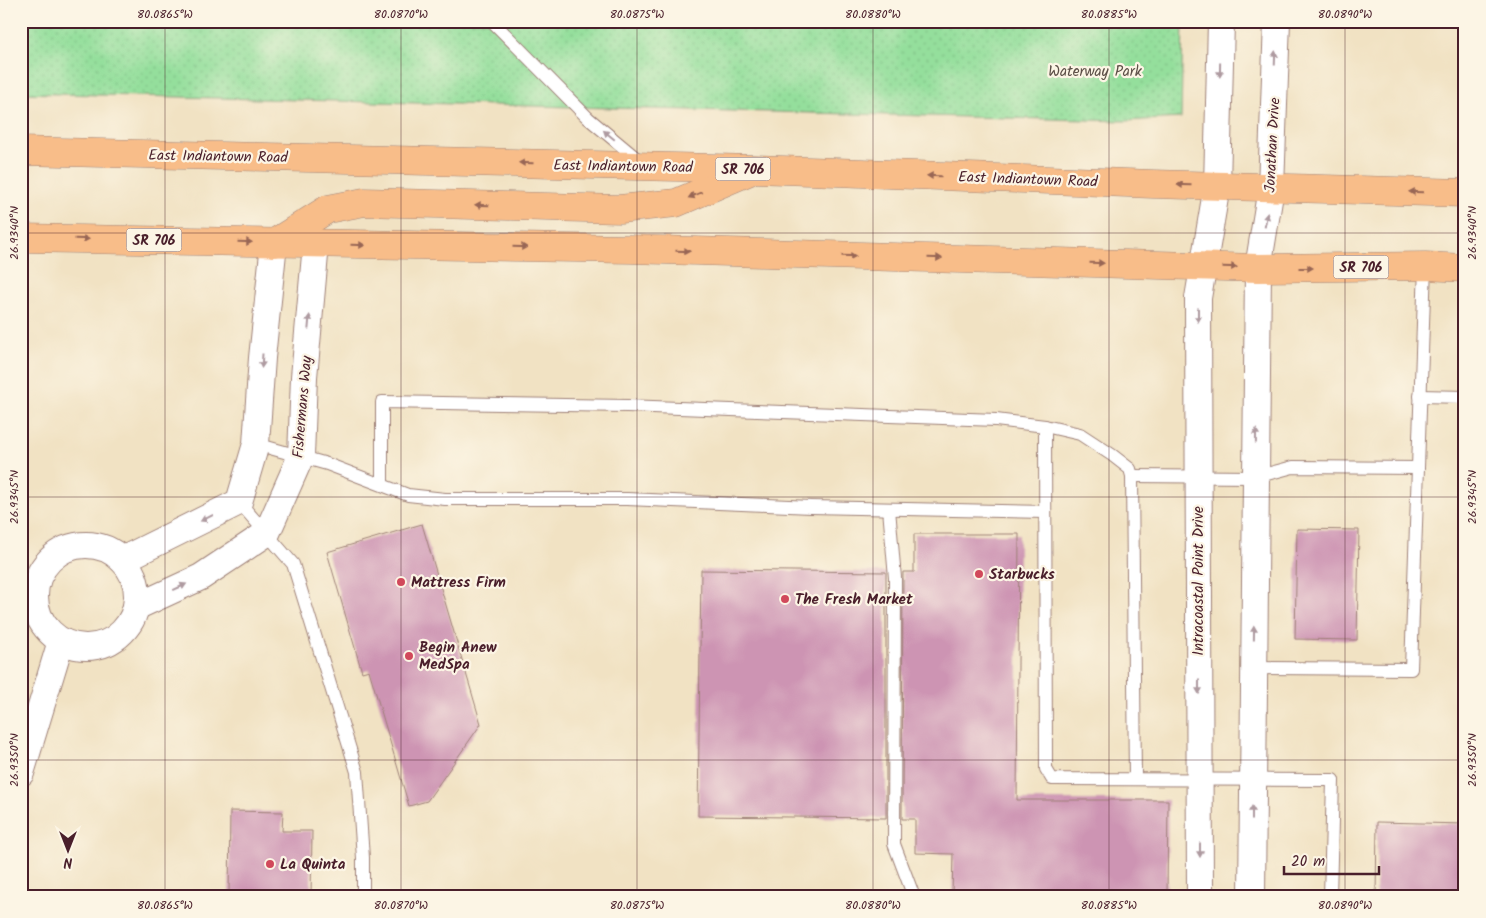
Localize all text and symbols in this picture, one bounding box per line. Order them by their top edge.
text: 80.0865°W [137,5,193,24]
text: 80.0870°W [374,5,428,24]
text: 80.0875°W [610,5,664,24]
text: 80.0880°W [845,5,901,24]
text: 80.0885°W [1081,5,1137,24]
text: 80.0890°W [1318,5,1372,24]
one-way arrow [1272,50,1280,66]
park label: Waterway Park [1048,60,1143,84]
one-way arrow [1216,62,1224,78]
street label: Jonathan Drive [1259,97,1287,193]
one-way arrow [603,130,616,141]
street label: East Indiantown Road [148,144,288,170]
street label: East Indiantown Road [553,154,693,180]
road number: SR 706 [716,157,770,180]
one-way arrow [518,159,534,167]
street label: East Indiantown Road [958,166,1099,194]
one-way arrow [926,172,942,180]
one-way arrow [1175,181,1191,189]
one-way arrow [1408,187,1424,195]
one-way arrow [688,191,702,199]
one-way arrow [474,201,490,209]
text: 26.9340°N [5,206,24,260]
text: 26.9340°N [1463,206,1482,260]
one-way arrow [1262,212,1270,228]
road number: SR 706 [126,228,182,252]
one-way arrow [75,235,91,243]
one-way arrow [237,238,253,246]
one-way arrow [350,241,366,249]
one-way arrow [513,243,529,251]
one-way arrow [675,247,691,255]
one-way arrow [841,252,857,260]
one-way arrow [927,255,943,263]
road number: SR 706 [1334,256,1388,278]
one-way arrow [1090,260,1106,268]
one-way arrow [1222,264,1238,272]
one-way arrow [1299,264,1315,272]
one-way arrow [1194,307,1202,323]
one-way arrow [305,314,313,330]
one-way arrow [257,353,265,369]
street label: Fishermans Way [287,354,320,459]
one-way arrow [1252,427,1260,443]
text: 26.9345°N [5,470,24,524]
text: 26.9345°N [1463,470,1482,524]
street label: Intracoastal Point Drive [1187,506,1211,656]
one-way arrow [200,514,214,522]
place label: Starbucks [989,563,1055,587]
marker: Starbucks [973,568,985,580]
place label: Mattress Firm [411,571,506,595]
marker: Mattress Firm [395,576,407,588]
one-way arrow [173,582,187,590]
place label: The Fresh Market [795,588,913,612]
marker: The Fresh Market [779,593,791,605]
one-way arrow [1250,625,1258,641]
place label: Begin Anew MedSpa [419,636,497,677]
marker: Begin Anew MedSpa [403,650,415,662]
one-way arrow [1195,680,1203,696]
text: 26.9350°N [5,733,24,787]
text: 26.9350°N [1463,733,1482,787]
one-way arrow [1248,805,1256,821]
north arrow [42,826,92,876]
one-way arrow [1196,842,1204,858]
scale bar [1284,843,1378,875]
text: 20 m [1291,850,1325,874]
text: N [63,851,72,873]
place label: La Quinta [280,853,346,877]
marker: La Quinta [264,858,276,870]
text: 80.0865°W [137,896,193,915]
text: 80.0870°W [374,896,428,915]
text: 80.0875°W [610,896,664,915]
text: 80.0880°W [845,896,901,915]
text: 80.0885°W [1081,896,1137,915]
text: 80.0890°W [1318,896,1372,915]

